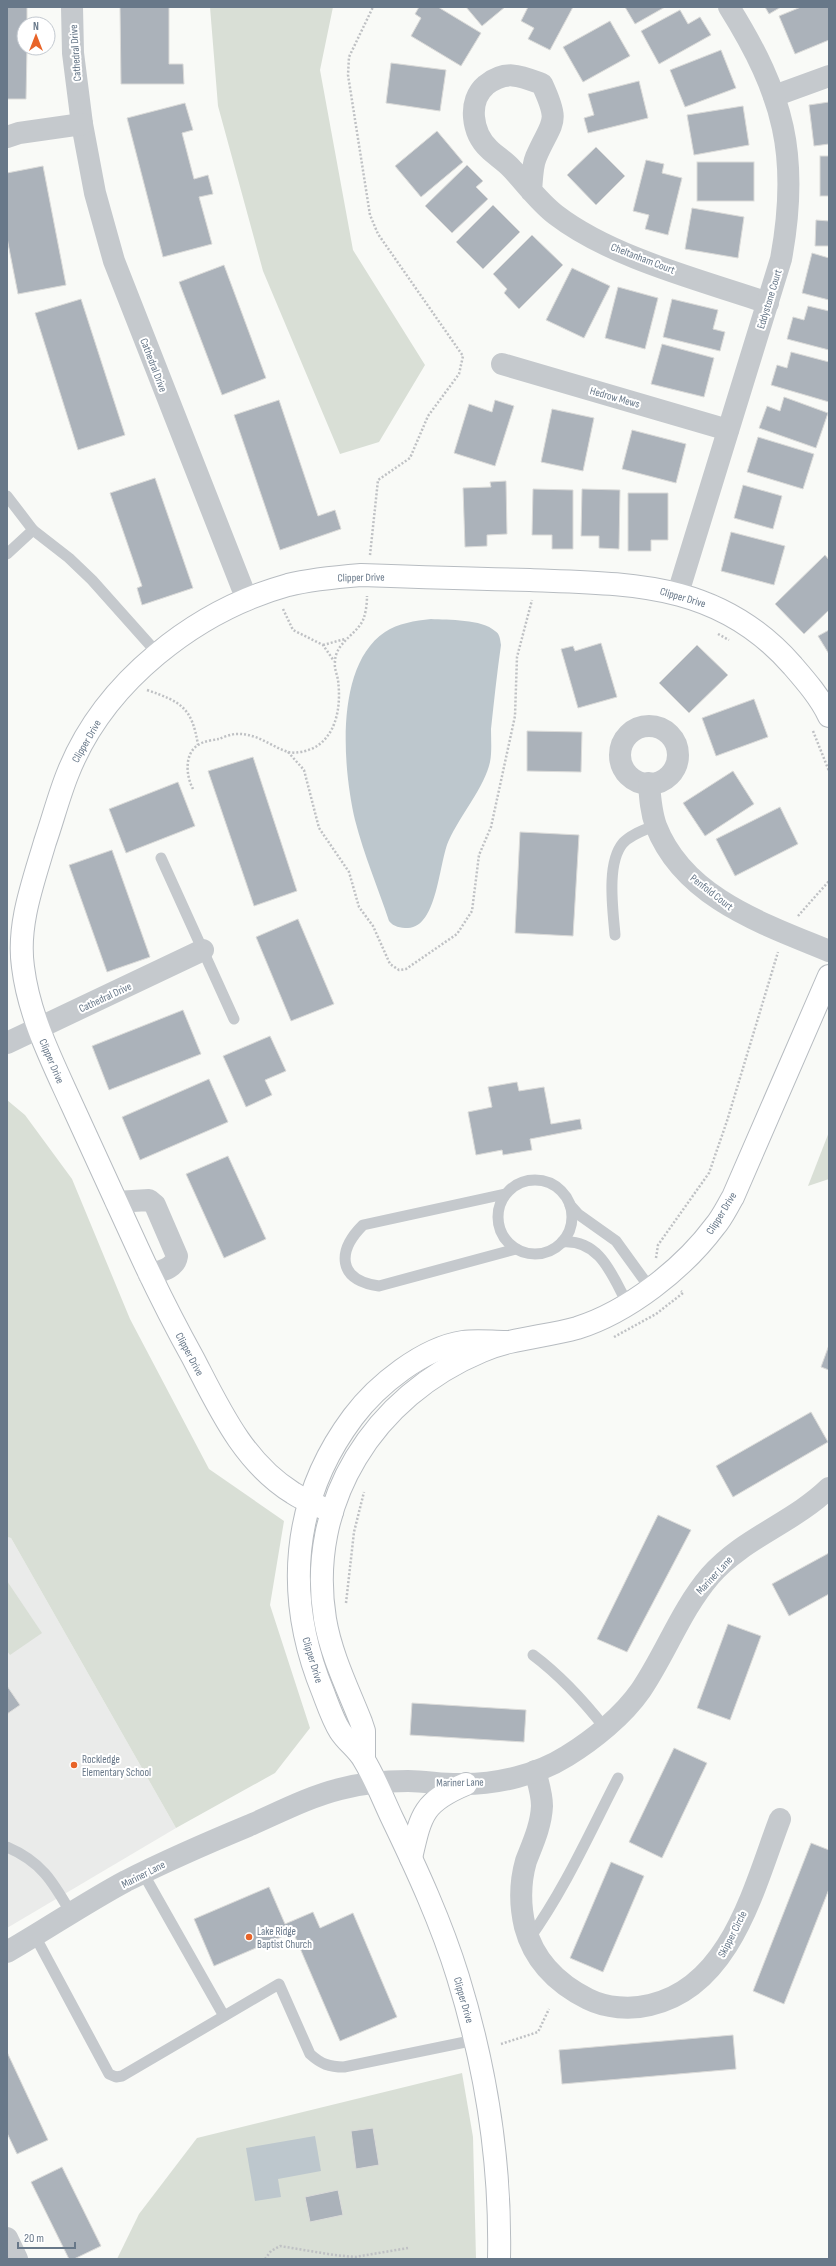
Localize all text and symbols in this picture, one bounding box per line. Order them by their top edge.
north arrow [16,16,56,56]
text: N [33,20,39,33]
street label: Cathedral Drive [67,24,84,82]
street label: Cheltanham Court [609,240,677,277]
street label: Eddystone Court [754,267,785,330]
street label: Cathedral Drive [137,336,170,394]
street label: Hedrow Mews [589,384,641,411]
street label: Clipper Drive [337,571,385,584]
street label: Clipper Drive [658,585,707,610]
street label: Clipper Drive [69,718,104,765]
street label: Penfold Court [688,872,736,914]
street label: Cathedral Drive [77,980,134,1015]
street label: Clipper Drive [36,1037,67,1086]
street label: Clipper Drive [703,1190,739,1237]
street label: Clipper Drive [173,1330,206,1378]
street label: Mariner Lane [693,1554,735,1597]
street label: Clipper Drive [299,1636,326,1685]
place label: Rockledge Elementary School [82,1753,151,1779]
marker: Rockledge Elementary School [69,1760,79,1770]
street label: Mariner Lane [436,1776,484,1789]
street label: Mariner Lane [119,1858,167,1891]
street label: Skipper Circle [715,1909,750,1960]
place label: Lake Ridge Baptist Church [257,1925,312,1951]
marker: Lake Ridge Baptist Church [244,1932,254,1942]
street label: Clipper Drive [451,1976,476,2025]
scale bar [18,2224,75,2250]
text: 20 m [24,2231,44,2246]

